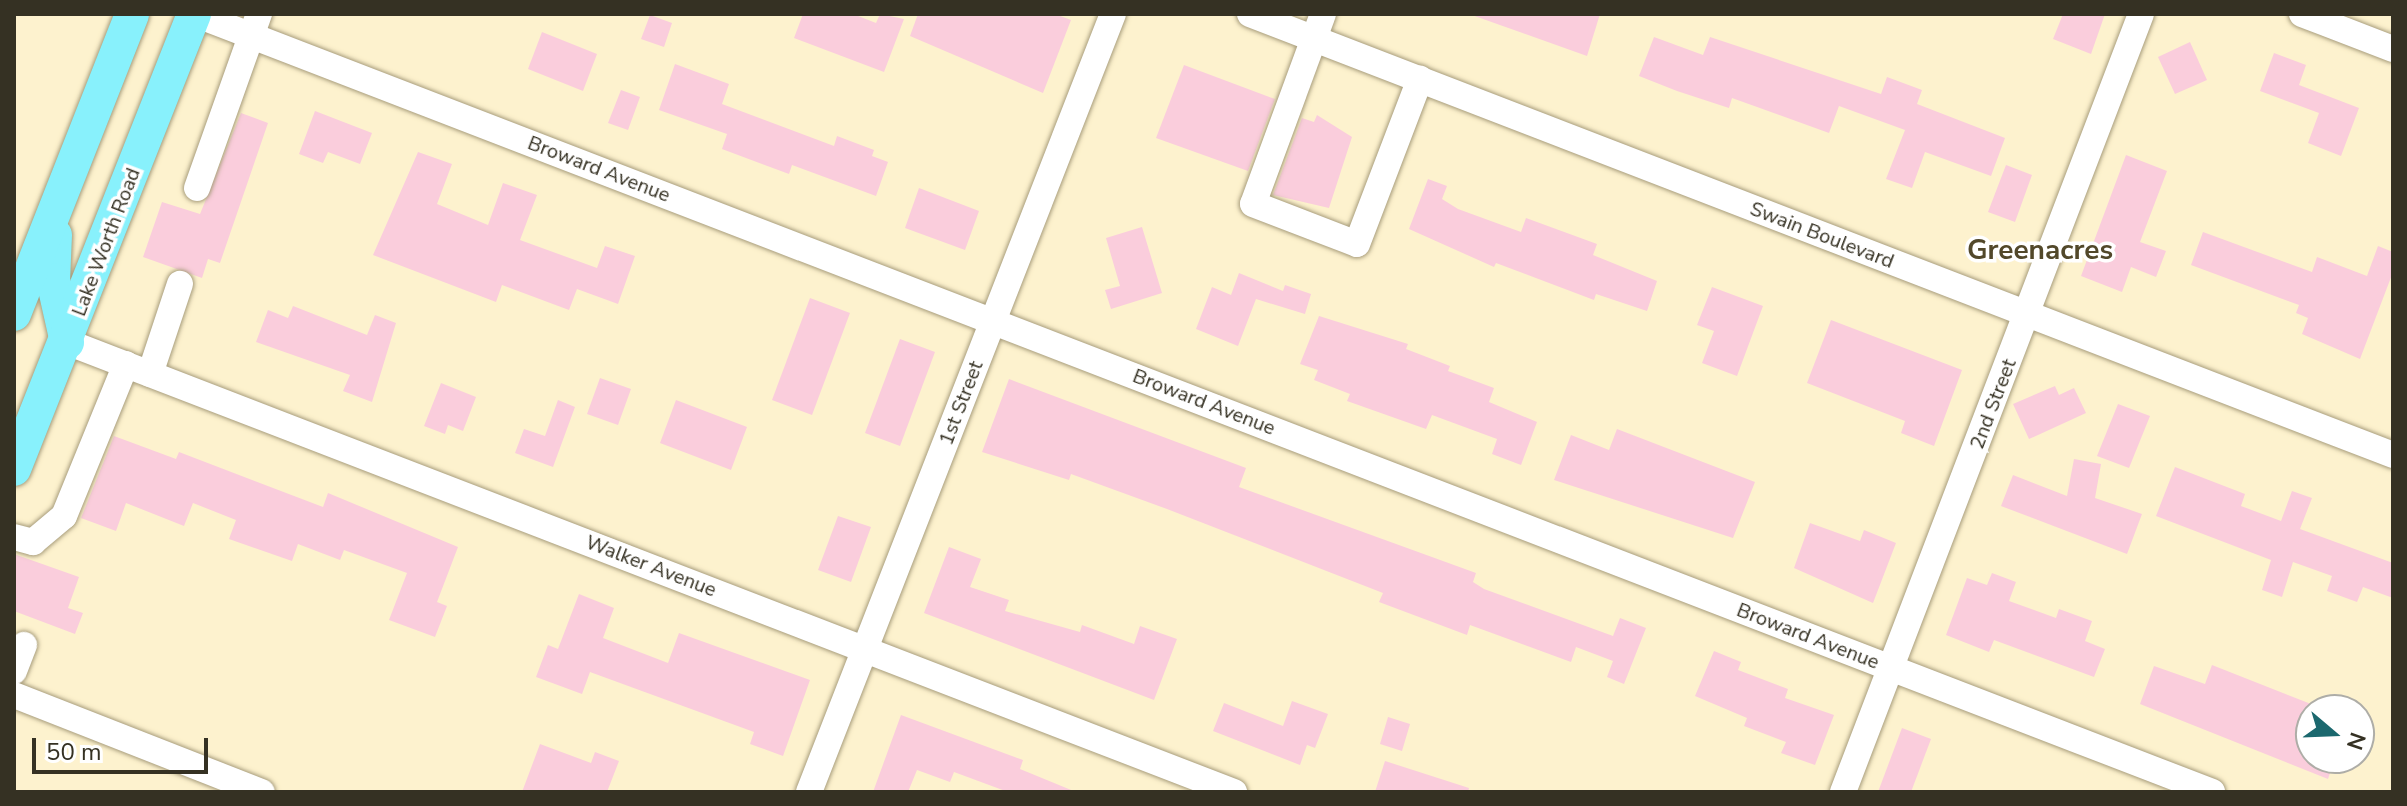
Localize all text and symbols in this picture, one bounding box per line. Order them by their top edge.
street label: Broward Avenue [524,131,674,207]
street label: Lake Worth Road [67,165,145,319]
street label: Swain Boulevard [1747,197,1897,273]
district label: Greenacres [1967,233,2113,267]
street label: 2nd Street [1965,355,2021,453]
street label: 1st Street [934,358,988,448]
street label: Broward Avenue [1129,364,1279,440]
street label: Walker Avenue [582,530,720,602]
street label: Broward Avenue [1733,598,1883,674]
north arrow [2295,694,2375,774]
scale bar [36,722,212,772]
text: N [2339,728,2373,754]
text: 50 m [46,736,102,768]

